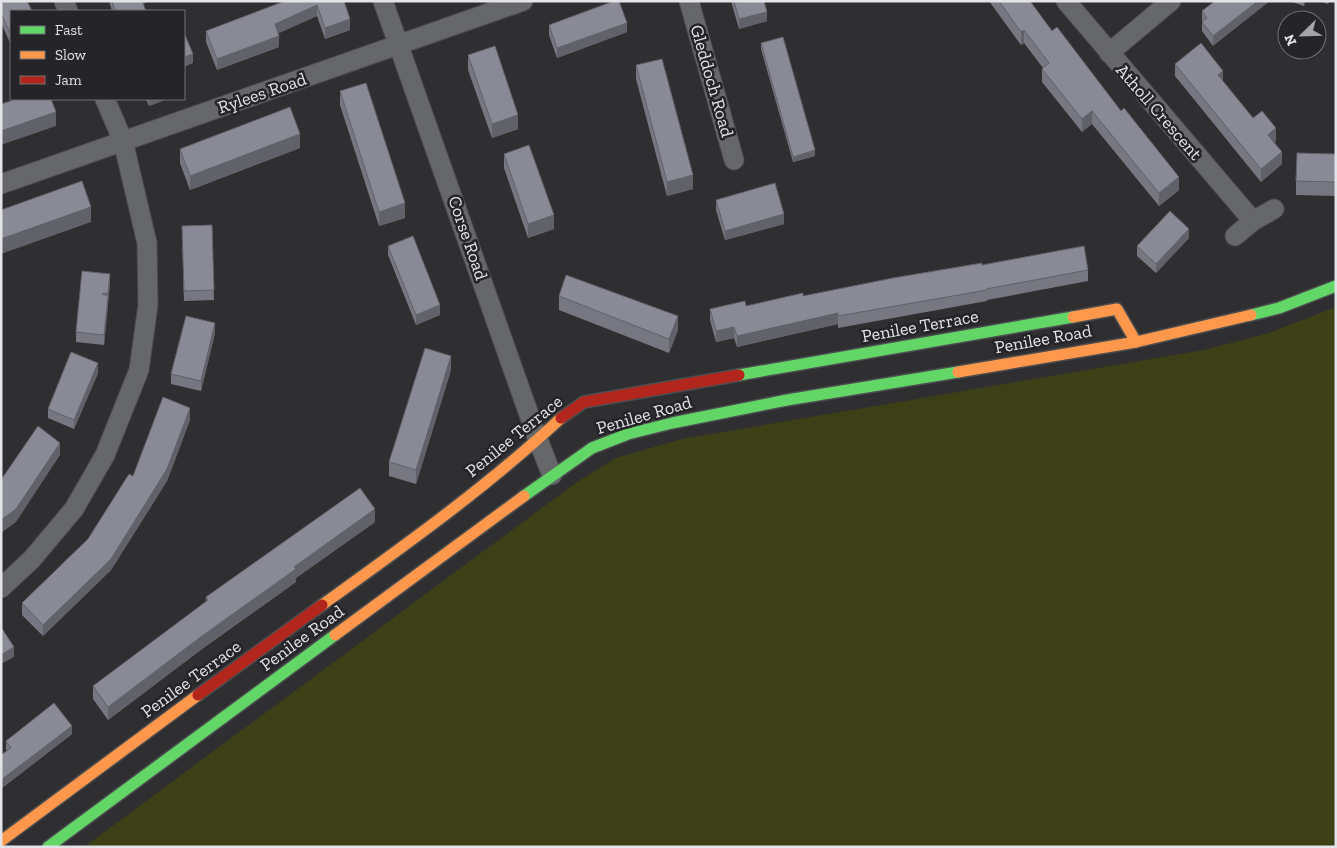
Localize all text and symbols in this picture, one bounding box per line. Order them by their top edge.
legend [10,10,185,100]
north arrow [1277,10,1327,60]
text: Fast [55,21,83,39]
street label: Gleddoch Road [685,22,739,140]
text: N [1280,31,1300,48]
text: Slow [55,46,87,64]
street label: Atholl Crescent [1111,59,1207,165]
street label: Rylees Road [215,68,309,118]
text: Jam [55,71,82,89]
street label: Corse Road [443,193,493,283]
street label: Penilee Terrace [860,305,980,347]
street label: Penilee Road [993,320,1093,358]
street label: Penilee Terrace [461,390,567,482]
street label: Penilee Road [594,391,694,439]
street label: Penilee Road [256,600,348,676]
street label: Penilee Terrace [137,635,245,723]

